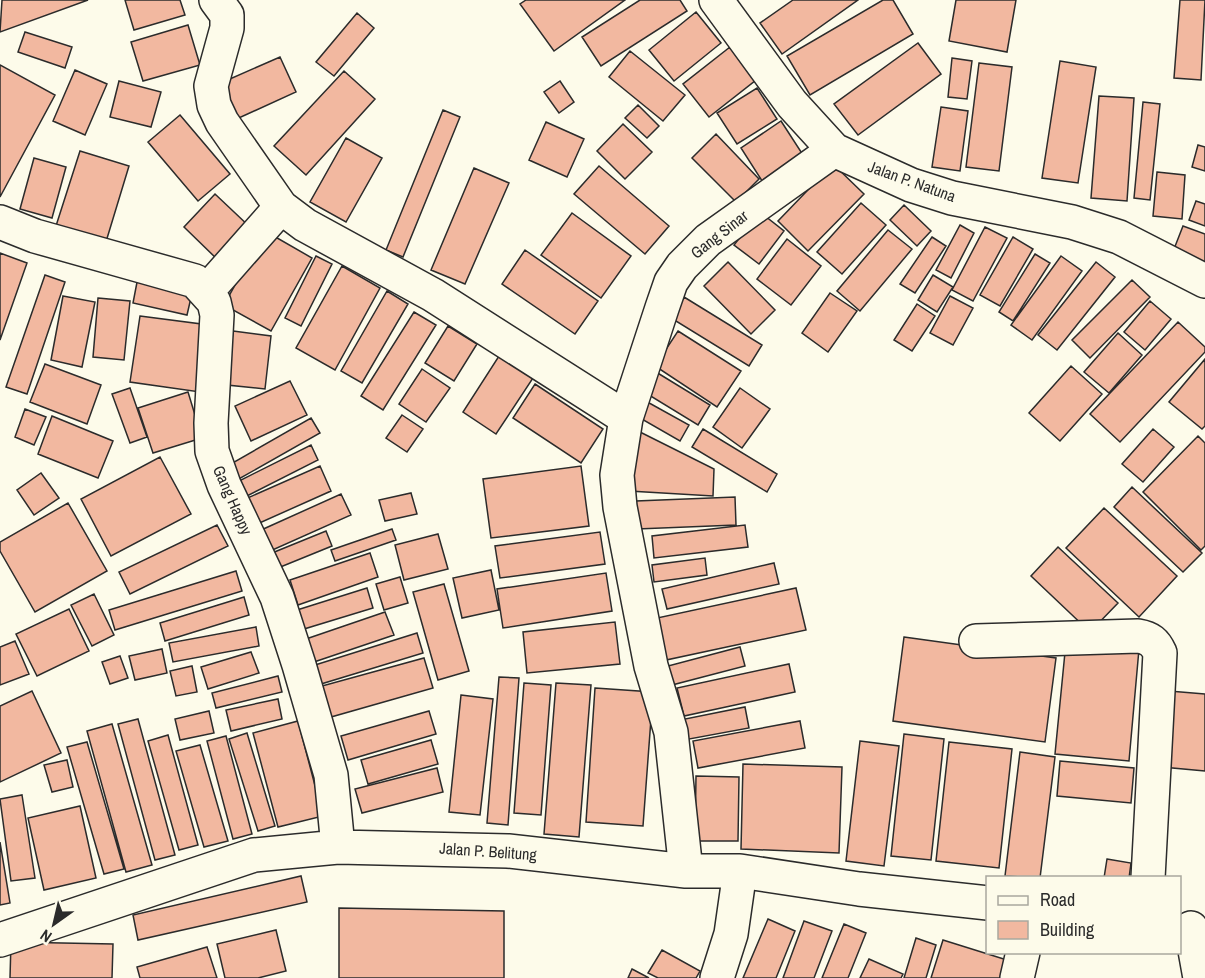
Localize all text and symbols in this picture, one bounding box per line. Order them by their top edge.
street label: Jalan P. Natuna [865,155,959,207]
street label: Gang Sinar [686,204,753,263]
street label: Gang Happy [208,462,258,539]
street label: Jalan P. Belitung [439,837,538,865]
legend [986,876,1181,954]
text: Road [1040,887,1075,912]
north arrow [24,894,84,954]
text: Building [1040,917,1095,942]
text: N [36,925,56,948]

